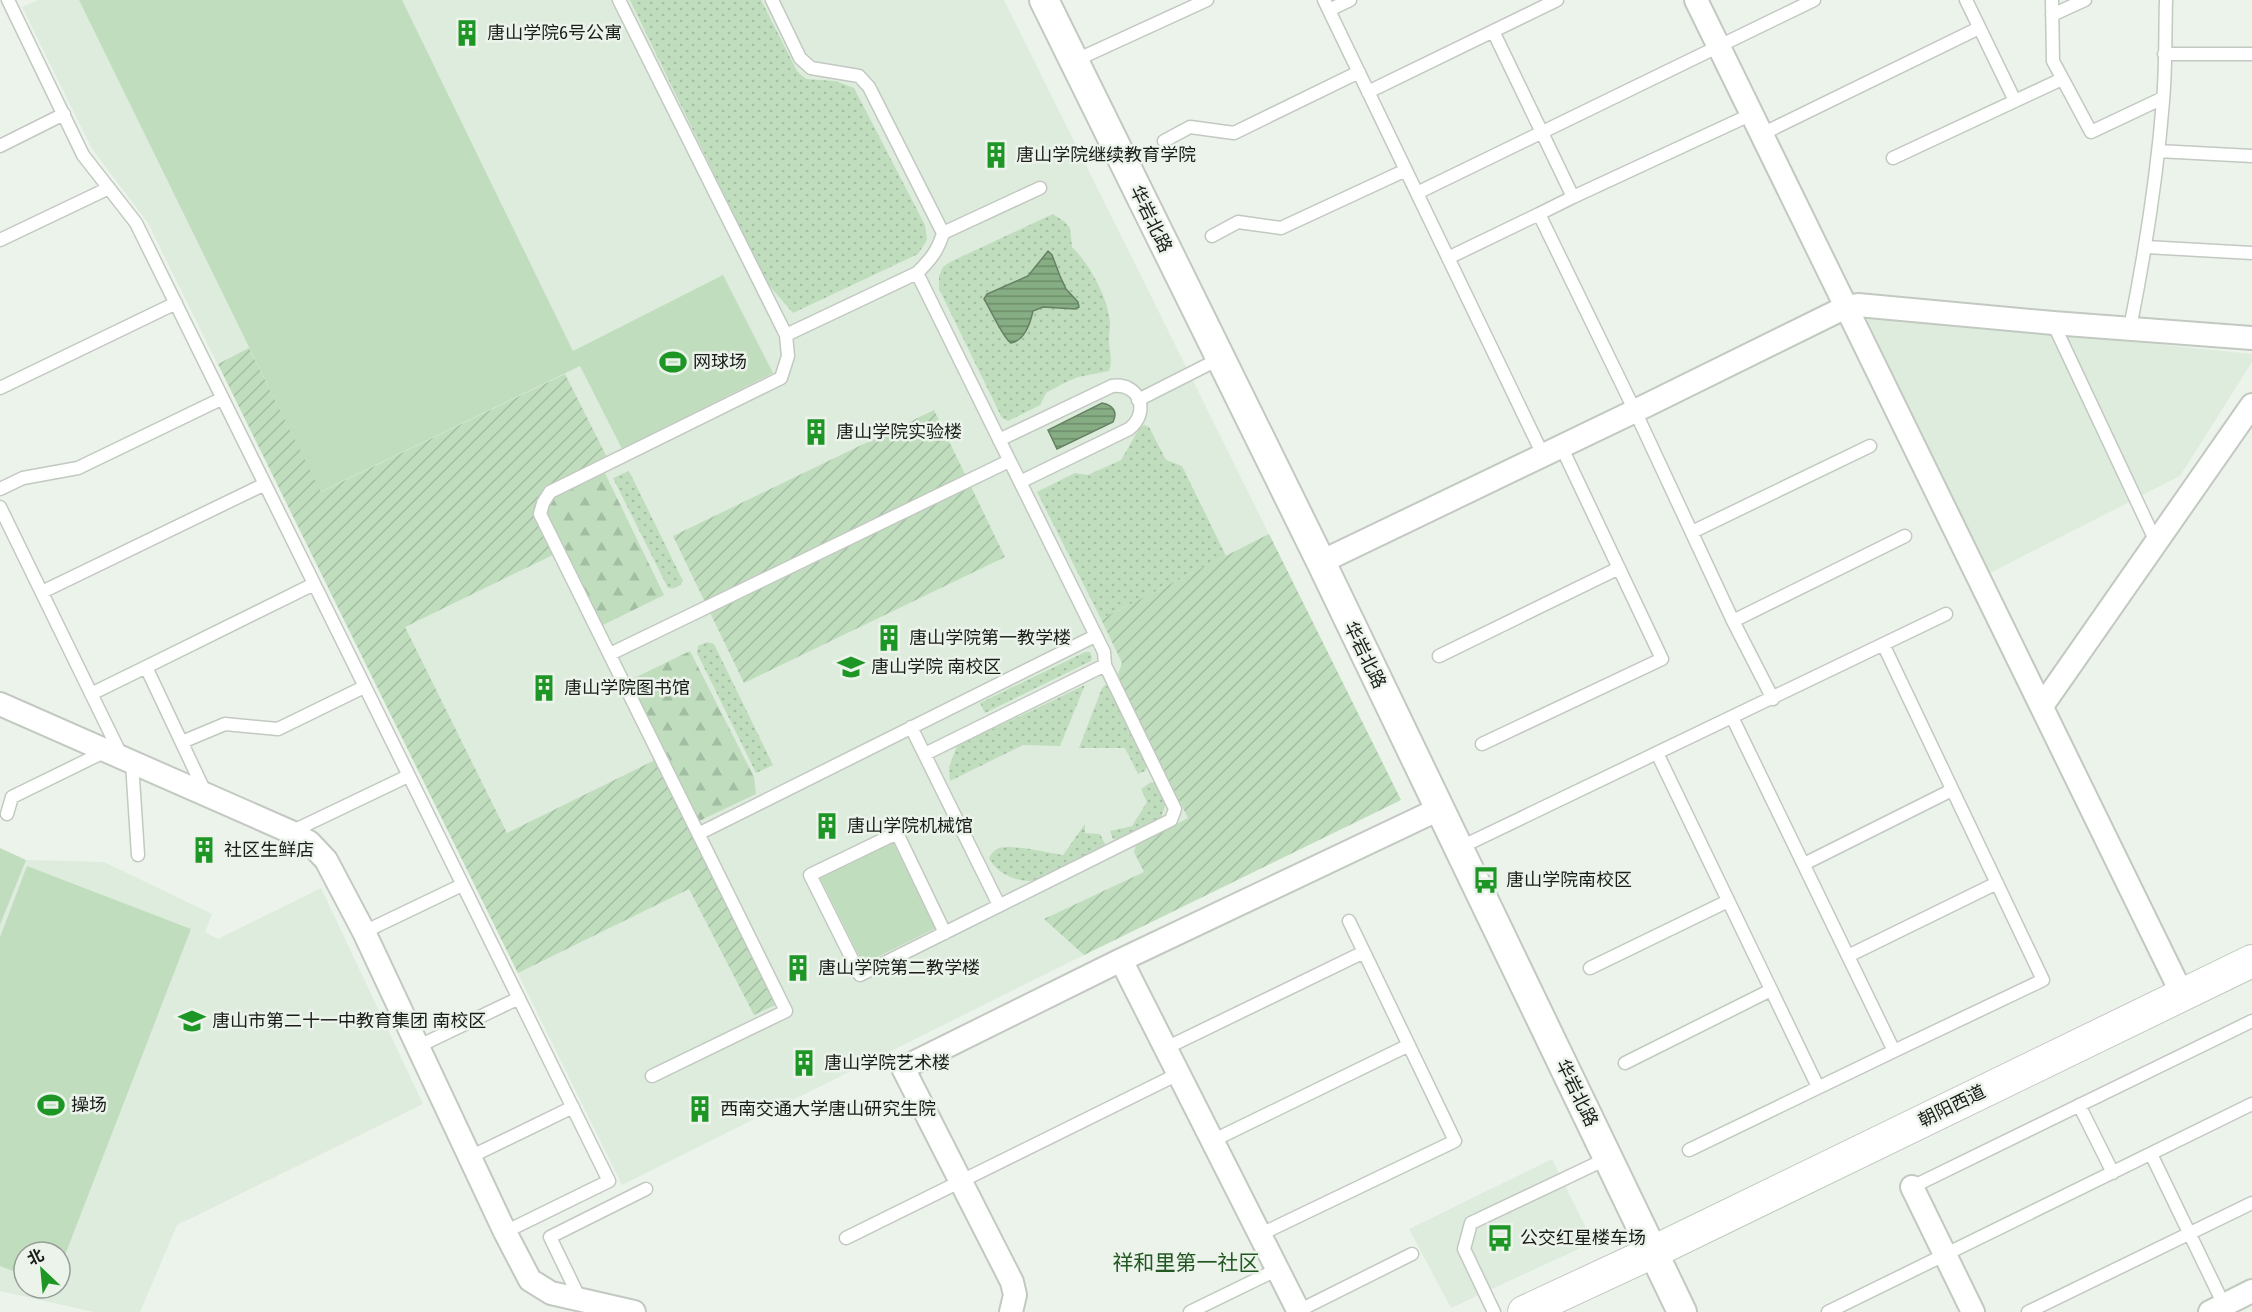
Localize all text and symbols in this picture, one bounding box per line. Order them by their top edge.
building icon: 唐山学院6号公寓 [452,18,482,48]
place label: 唐山学院6号公寓 [487,22,622,44]
building icon: 唐山学院继续教育学院 [981,140,1011,170]
place label: 唐山学院继续教育学院 [1016,144,1196,166]
street label: 华岩北路 [1125,182,1177,256]
sports icon: 网球场 [658,347,688,377]
place label: 网球场 [693,351,747,373]
building icon: 唐山学院实验楼 [801,417,831,447]
place label: 唐山学院实验楼 [836,421,962,443]
street label: 华岩北路 [1339,618,1391,692]
building icon: 唐山学院第一教学楼 [874,623,904,653]
place label: 唐山学院第一教学楼 [909,627,1071,649]
school or university icon: 唐山学院 南校区 [836,652,866,682]
place label: 唐山学院 南校区 [871,656,1001,678]
building icon: 唐山学院图书馆 [529,673,559,703]
place label: 唐山学院图书馆 [564,677,690,699]
building icon: 唐山学院机械馆 [812,811,842,841]
place label: 唐山学院机械馆 [847,815,973,837]
building icon: 社区生鲜店 [189,835,219,865]
place label: 社区生鲜店 [224,839,314,861]
bus stop icon: 唐山学院南校区 [1471,865,1501,895]
place label: 唐山学院南校区 [1506,869,1632,891]
building icon: 唐山学院第二教学楼 [783,953,813,983]
place label: 唐山学院第二教学楼 [818,957,980,979]
school or university icon: 唐山市第二十一中教育集团 南校区 [177,1006,207,1036]
place label: 唐山市第二十一中教育集团 南校区 [212,1010,486,1032]
building icon: 唐山学院艺术楼 [789,1048,819,1078]
place label: 唐山学院艺术楼 [824,1052,950,1074]
street label: 华岩北路 [1551,1056,1603,1130]
street label: 朝阳西道 [1915,1080,1989,1132]
sports icon: 操场 [36,1090,66,1120]
place label: 操场 [71,1094,107,1116]
building icon: 西南交通大学唐山研究生院 [685,1094,715,1124]
place label: 西南交通大学唐山研究生院 [720,1098,936,1120]
bus stop icon: 公交红星楼车场 [1485,1223,1515,1253]
place label: 公交红星楼车场 [1520,1227,1646,1249]
north arrow [12,1240,72,1300]
text: 北 [24,1245,47,1269]
district label: 祥和里第一社区 [1113,1250,1260,1276]

